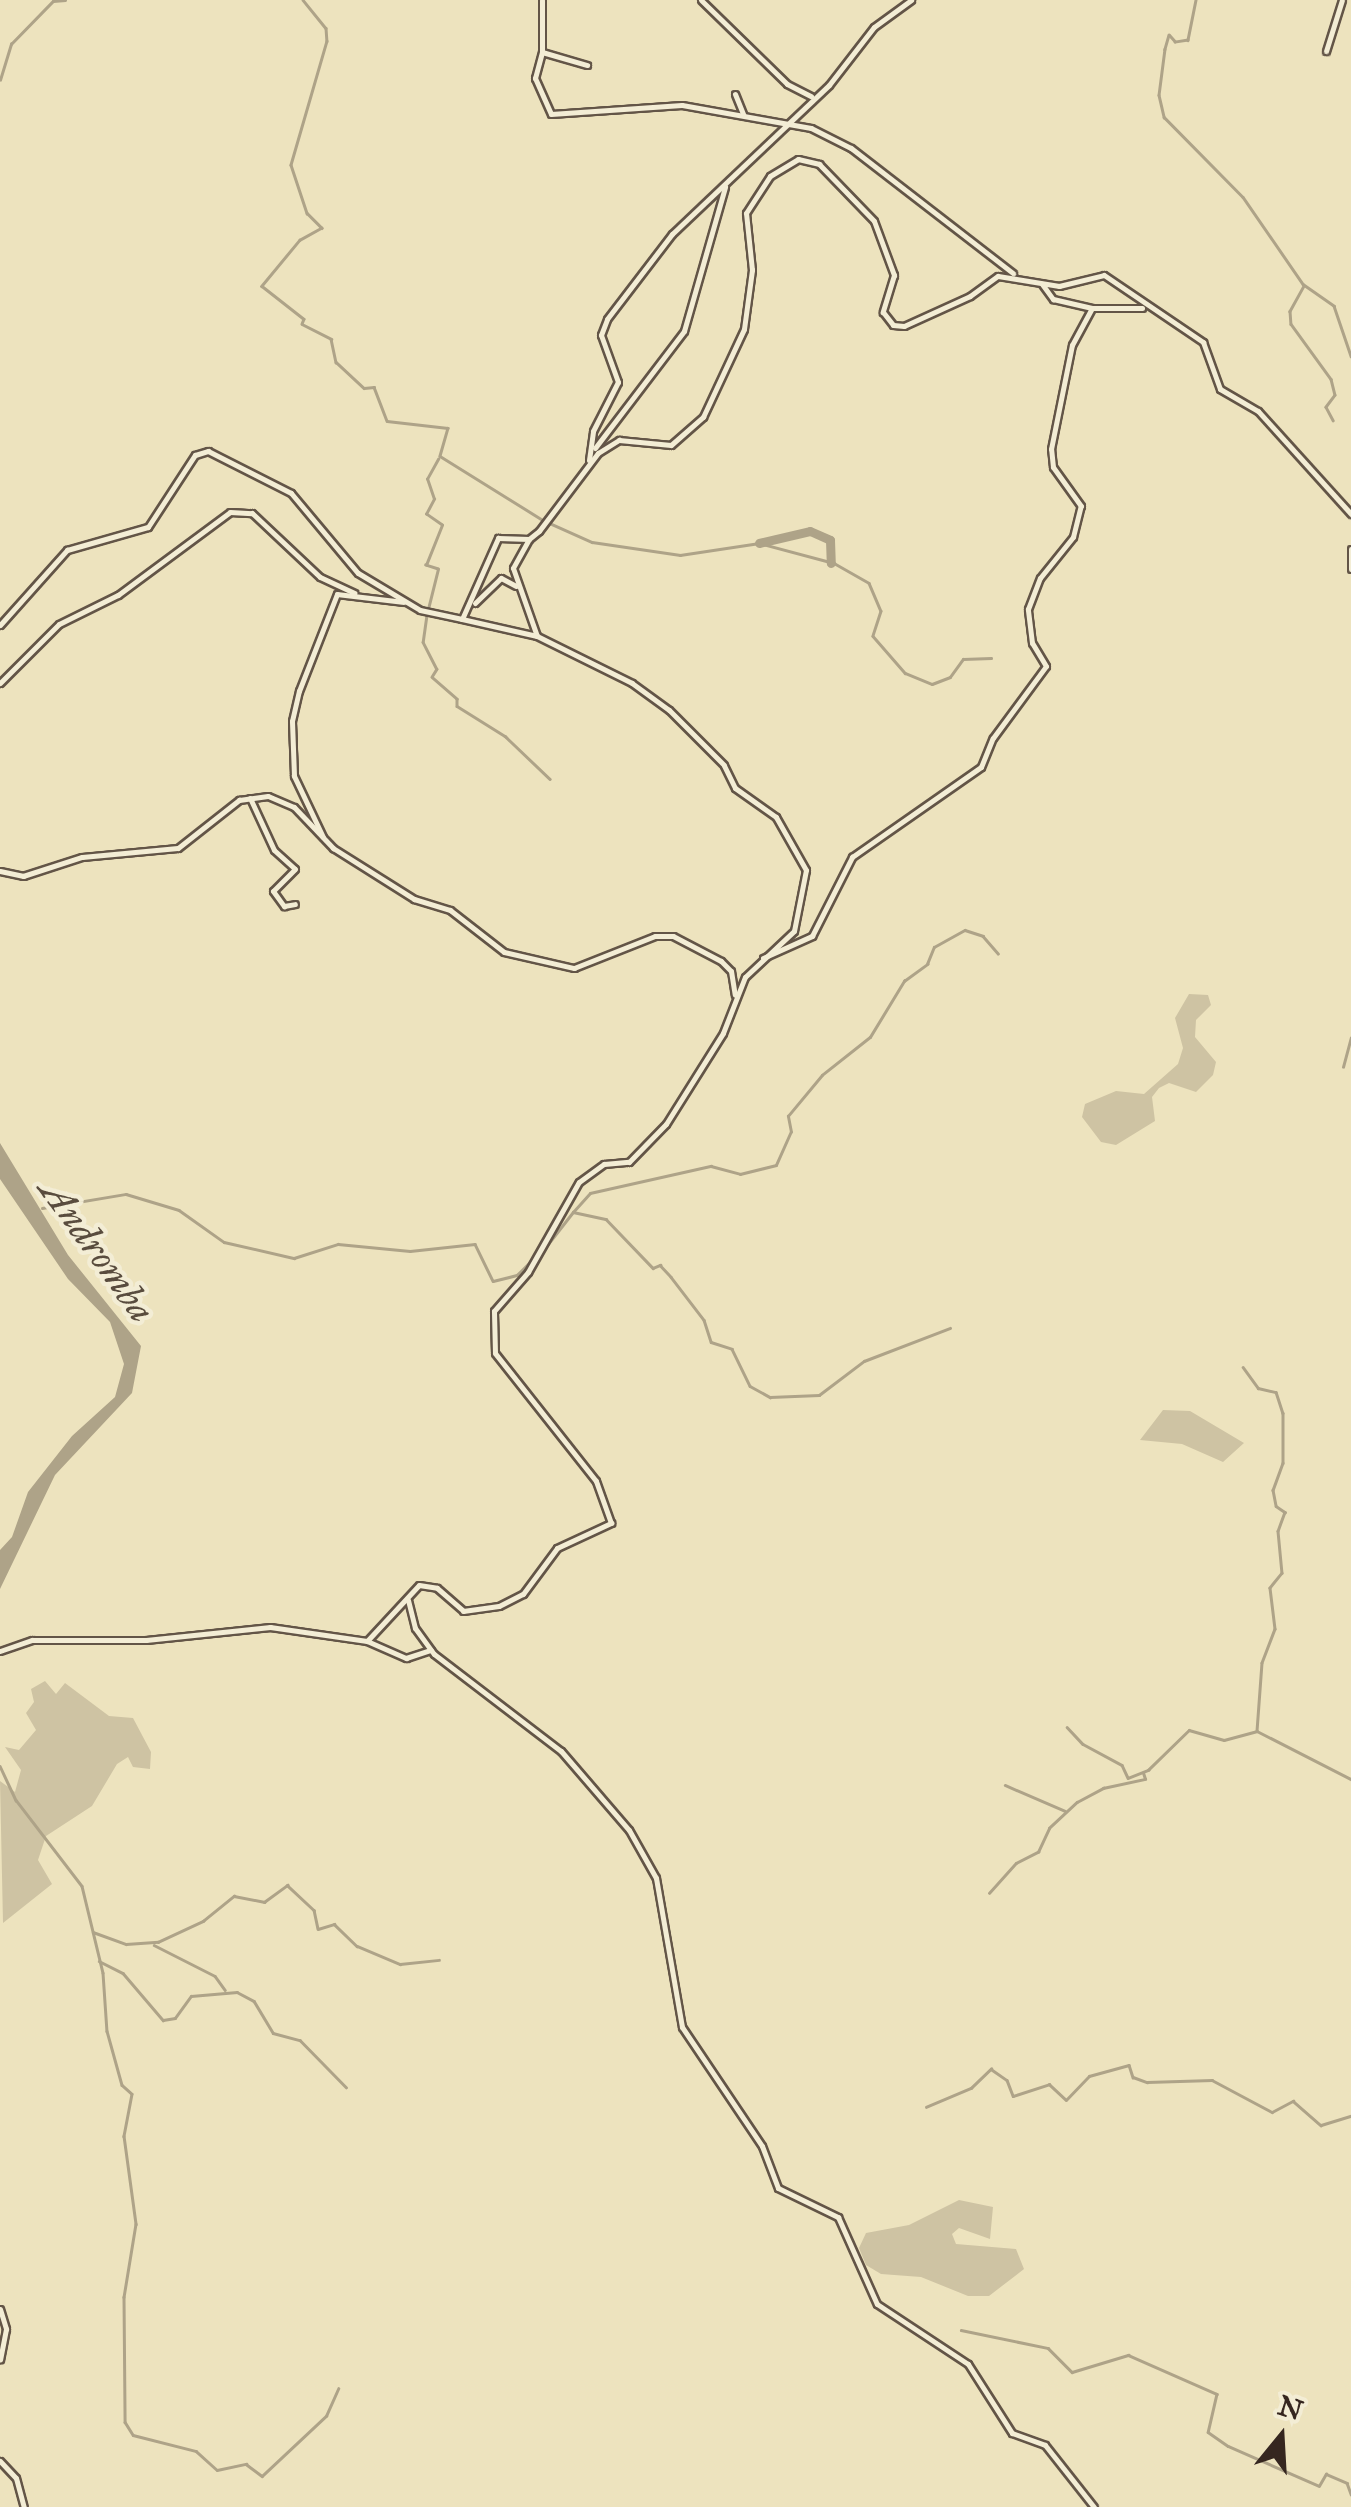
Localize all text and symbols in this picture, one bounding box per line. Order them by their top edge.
water label: Andromba [29,1169,165,1331]
north arrow [1231,2387,1331,2487]
text: N [1274,2388,1307,2428]

